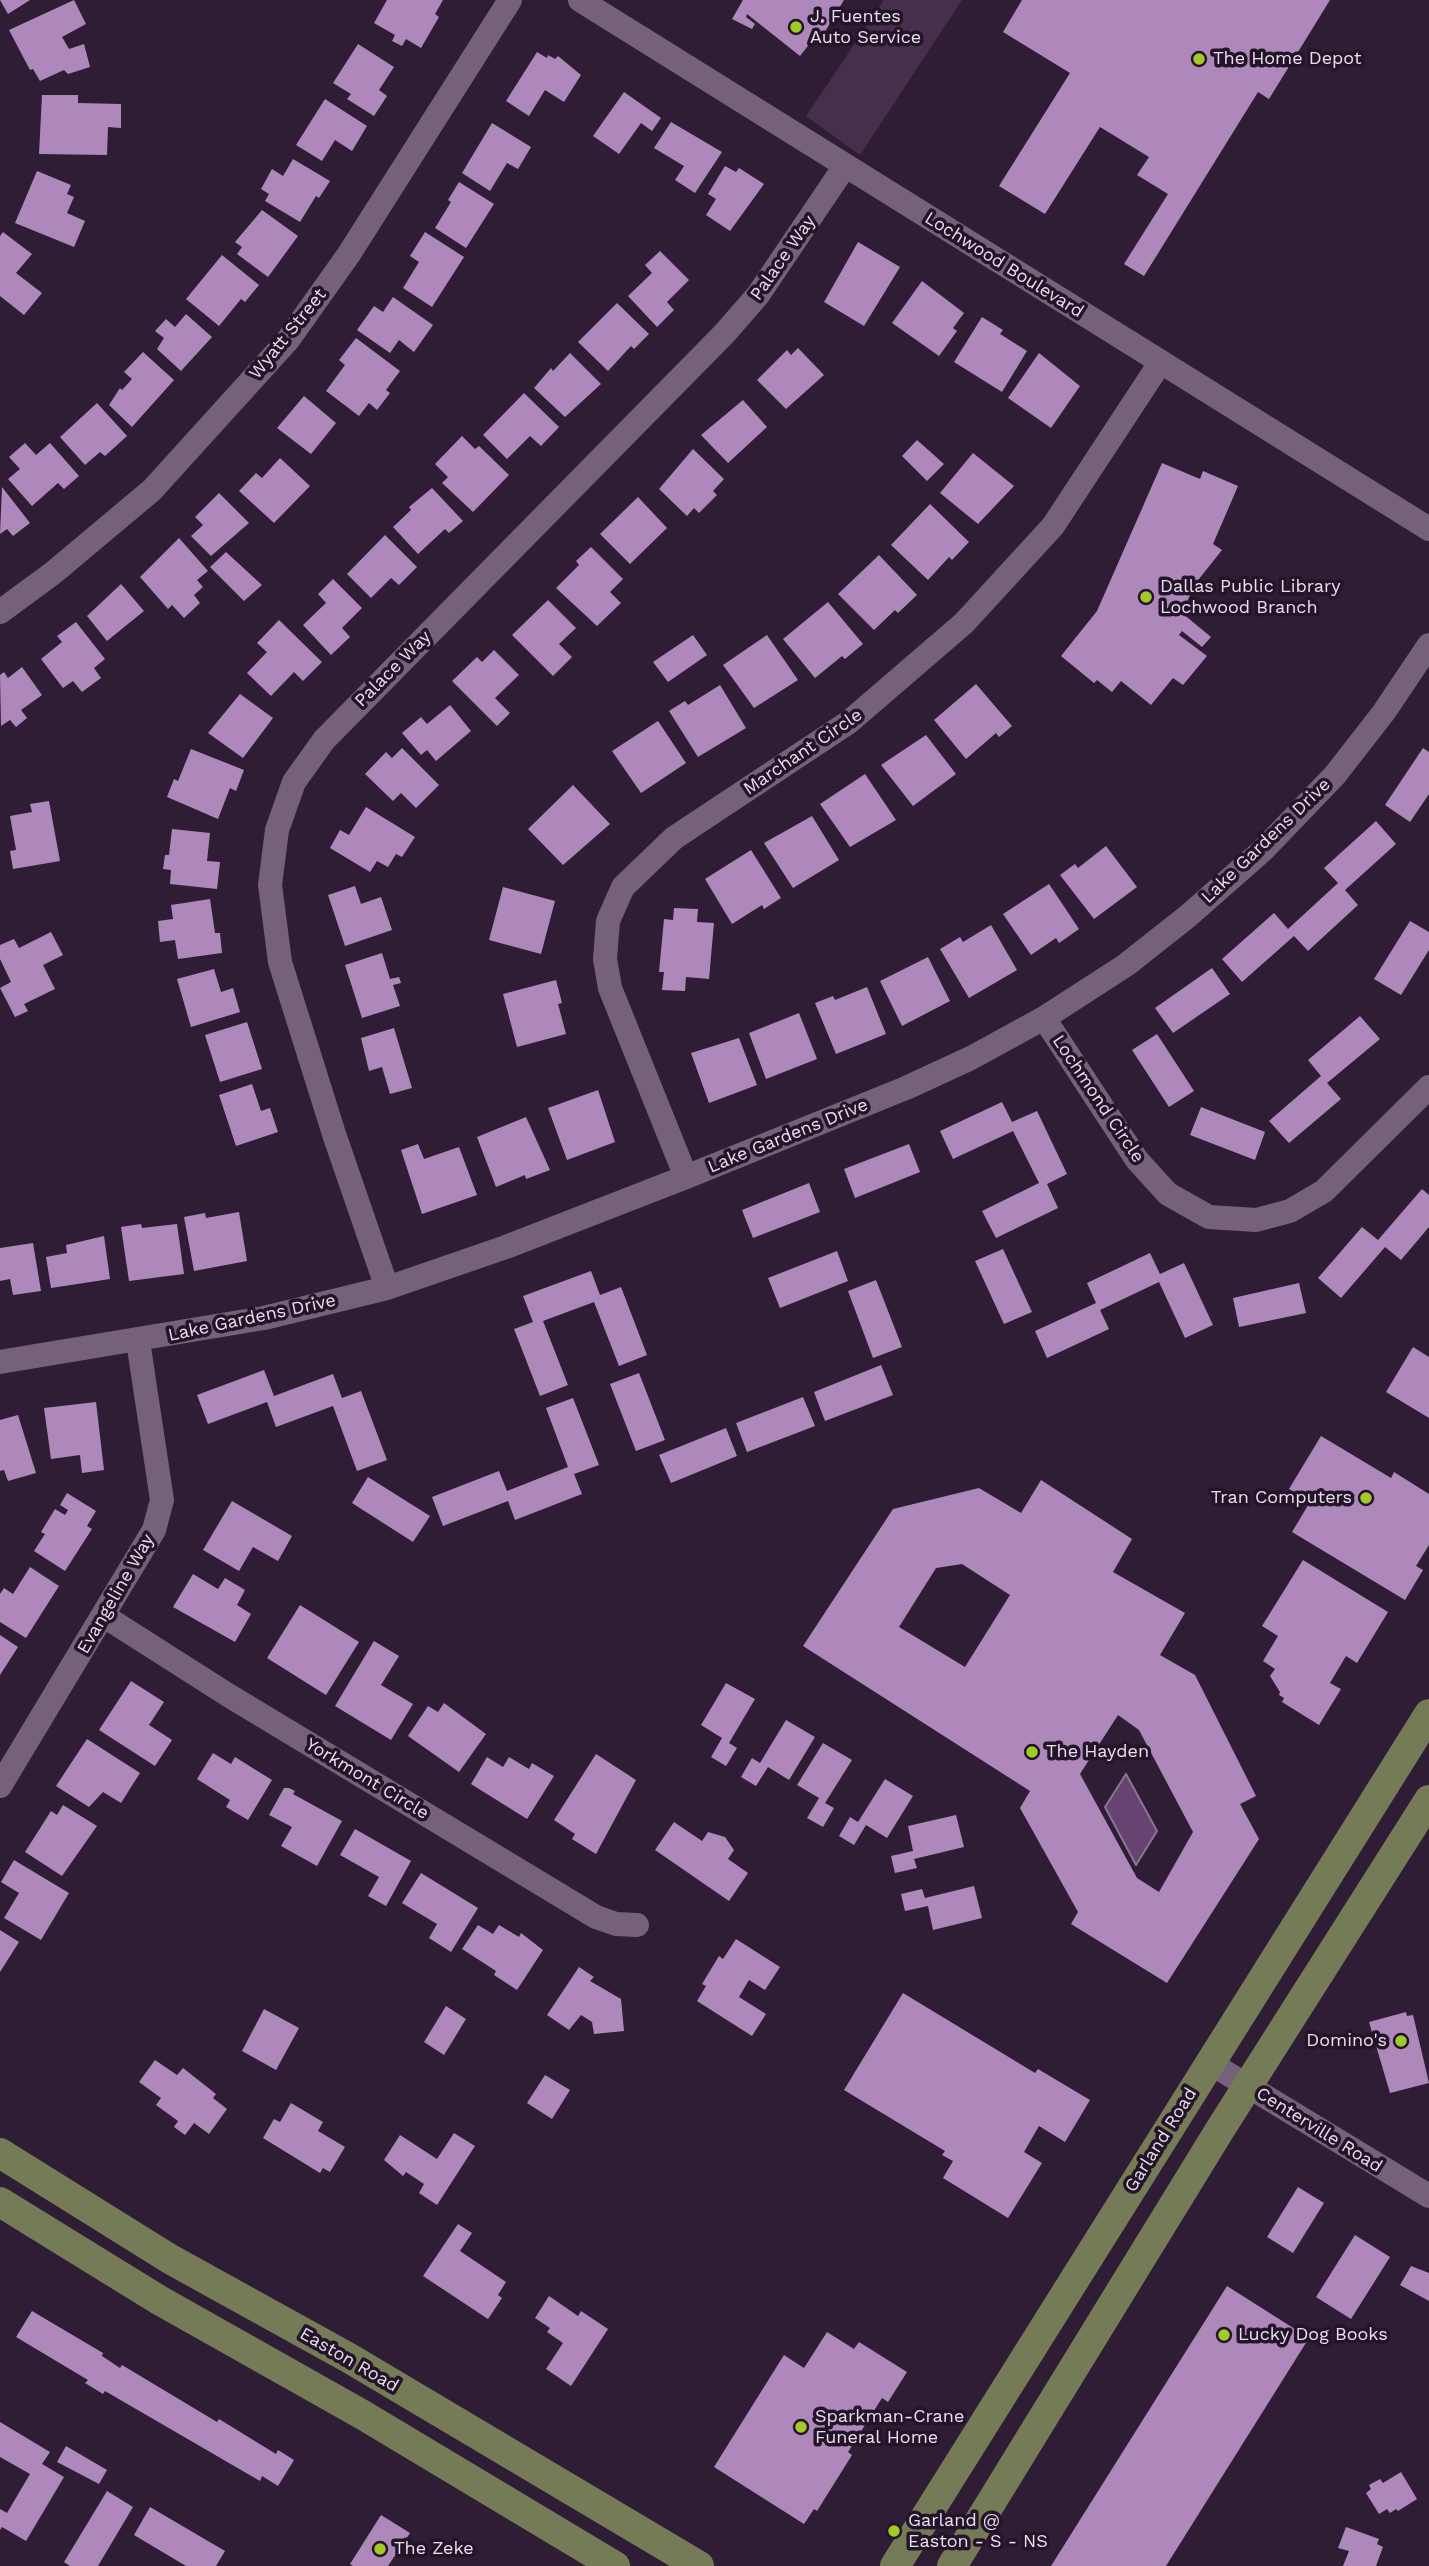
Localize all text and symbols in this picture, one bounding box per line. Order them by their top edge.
place label: J. Fuentes Auto Service [810,6,921,48]
marker: J. Fuentes Auto Service [788,19,804,35]
place label: The Home Depot [1213,48,1362,70]
marker: The Home Depot [1191,51,1207,67]
street label: Lochwood Boulevard [921,207,1087,323]
street label: Palace Way [746,211,820,305]
street label: Wyatt Street [245,284,331,384]
place label: Dallas Public Library Lochwood Branch [1160,576,1341,618]
marker: Dallas Public Library Lochwood Branch [1138,589,1154,605]
street label: Palace Way [350,626,436,712]
street label: Marchant Circle [739,704,867,800]
street label: Lake Gardens Drive [1197,774,1335,908]
street label: Lochmond Circle [1047,1031,1149,1167]
street label: Lake Gardens Drive [705,1094,871,1178]
street label: Lake Gardens Drive [166,1290,338,1346]
place label: Tran Computers [1211,1487,1352,1509]
marker: Tran Computers [1358,1490,1374,1506]
street label: Evangeline Way [73,1530,159,1658]
street label: Yorkmont Circle [301,1734,433,1824]
place label: The Hayden [1046,1741,1149,1763]
marker: The Hayden [1024,1744,1040,1760]
place label: Domino's [1306,2030,1387,2052]
marker: Domino's [1393,2033,1409,2049]
street label: Centerville Road [1252,2083,1386,2177]
street label: Garland Road [1120,2084,1202,2196]
street label: Easton Road [296,2323,402,2397]
place label: Lucky Dog Books [1238,2324,1388,2346]
marker: Lucky Dog Books [1216,2327,1232,2343]
place label: Sparkman-Crane Funeral Home [815,2406,964,2448]
marker: Sparkman-Crane Funeral Home [793,2419,809,2435]
place label: Garland @ Easton - S - NS [908,2510,1048,2552]
marker: Garland @ Easton - S - NS [886,2523,902,2539]
place label: The Zeke [394,2538,474,2560]
marker: The Zeke [372,2541,388,2557]

